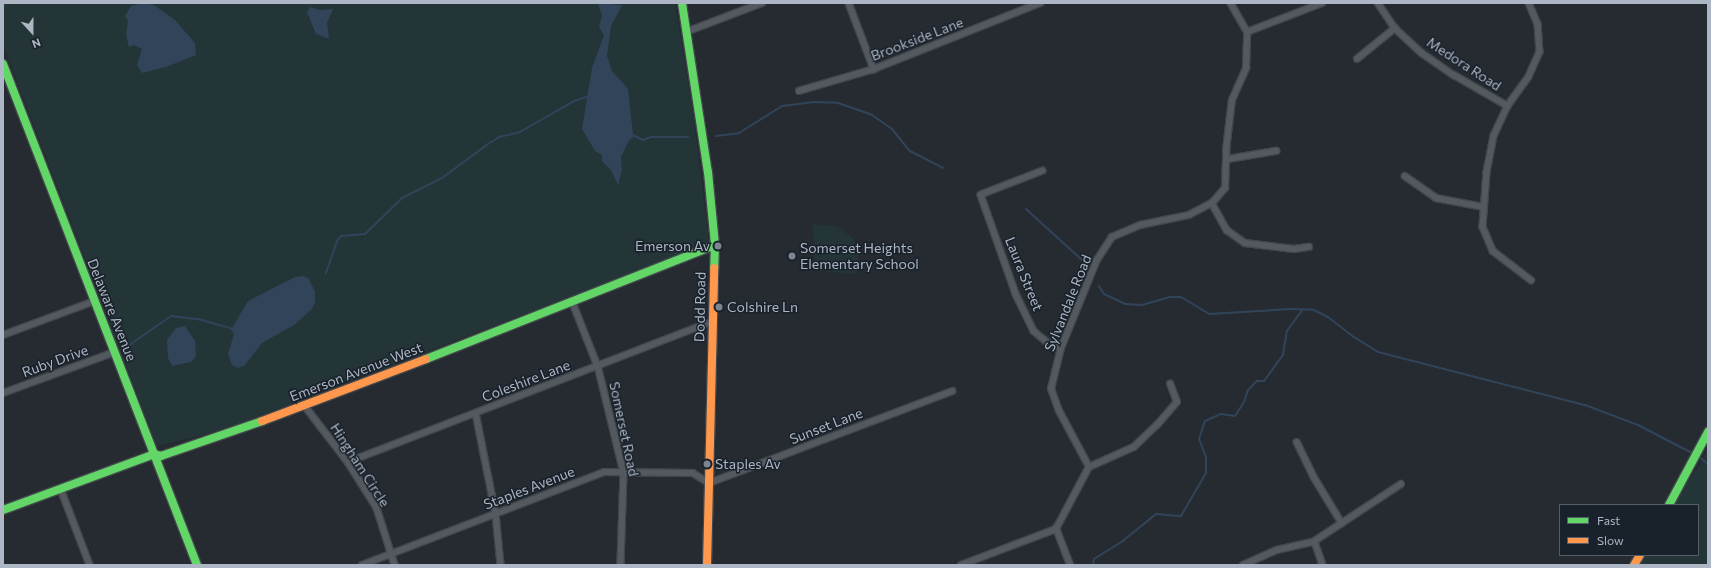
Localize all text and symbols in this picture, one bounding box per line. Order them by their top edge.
north arrow [12,12,52,52]
street label: Brookside Lane [868,14,966,64]
street label: Medora Road [1424,34,1504,94]
text: N [30,36,43,51]
street label: Laura Street [1002,235,1046,313]
place label: Emerson Av [635,238,710,254]
place label: Somerset Heights Elementary School [800,240,919,272]
marker: Emerson Av [713,241,723,251]
marker: Somerset Heights Elementary School [787,251,797,261]
street label: Sylvandale Road [1041,252,1095,354]
street label: Delaware Avenue [84,256,140,364]
street label: Dodd Road [691,272,709,342]
place label: Colshire Ln [727,299,798,315]
marker: Colshire Ln [714,302,724,312]
street label: Emerson Avenue West [287,339,425,405]
street label: Ruby Drive [20,341,90,381]
street label: Coleshire Lane [480,356,572,406]
street label: Somerset Road [606,380,642,478]
street label: Sunset Lane [787,404,865,448]
street label: Hingham Circle [327,420,393,510]
place label: Staples Av [715,456,781,472]
marker: Staples Av [702,459,712,469]
street label: Staples Avenue [481,463,577,513]
legend [1559,504,1699,556]
text: Fast [1597,513,1620,527]
text: Slow [1597,533,1624,547]

